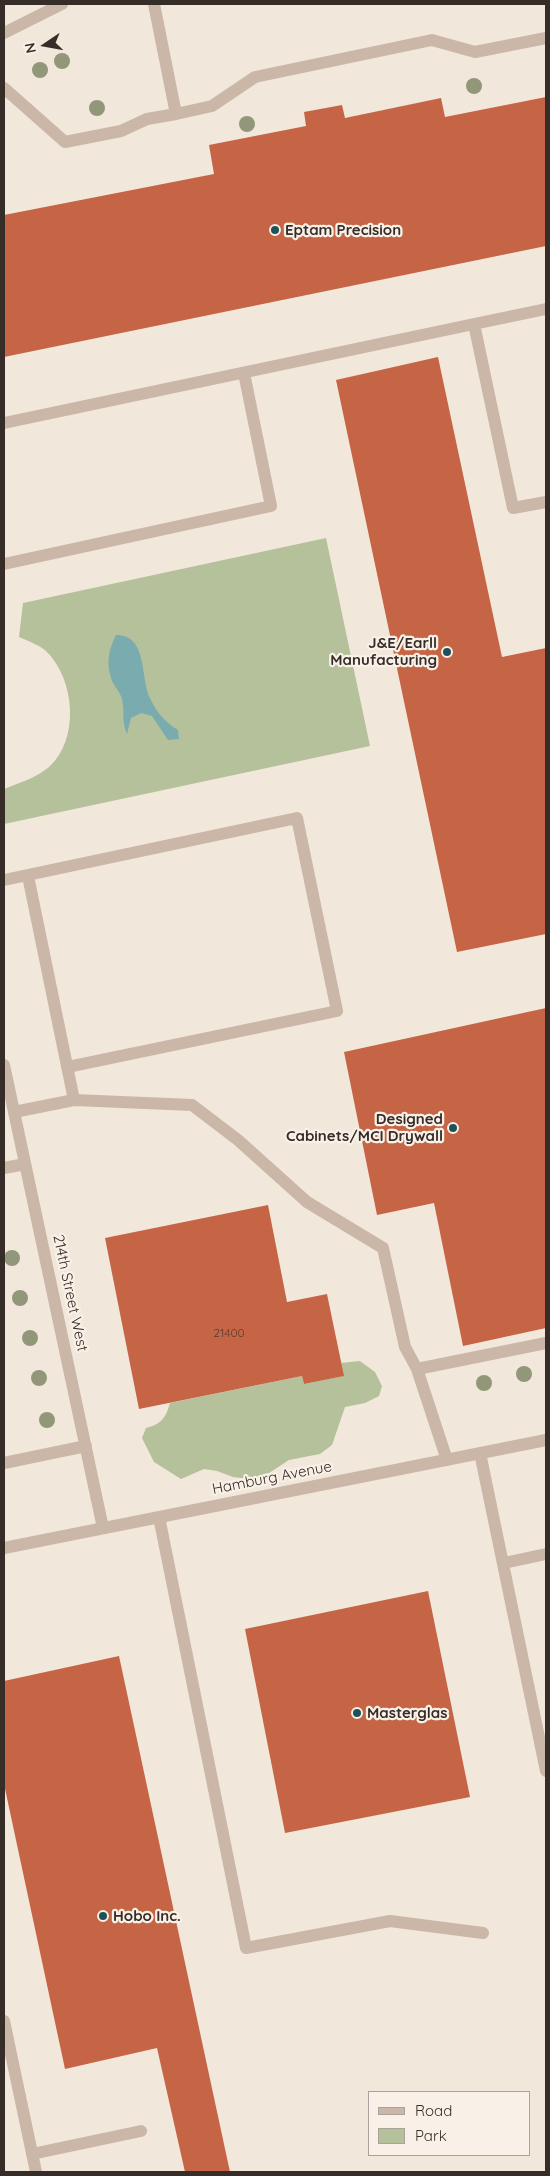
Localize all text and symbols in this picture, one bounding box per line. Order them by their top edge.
north arrow [20,20,70,70]
text: N [20,41,40,55]
place label: Eptam Precision [285,221,401,239]
marker: Eptam Precision [269,224,281,236]
place label: J&E/Earll Manufacturing [330,634,437,669]
marker: J&E/Earll Manufacturing [441,646,453,658]
place label: Designed Cabinets/MCI Drywall [286,1110,443,1145]
marker: Designed Cabinets/MCI Drywall [447,1122,459,1134]
street label: 214th Street West [49,1233,91,1353]
house number: 21400 [213,1326,245,1340]
street label: Hamburg Avenue [211,1458,333,1498]
place label: Masterglas [367,1704,447,1722]
marker: Masterglas [351,1707,363,1719]
place label: Hobo Inc. [113,1907,181,1925]
marker: Hobo Inc. [97,1910,109,1922]
legend [368,2091,530,2156]
text: Road [415,2101,452,2120]
text: Park [415,2126,447,2145]

